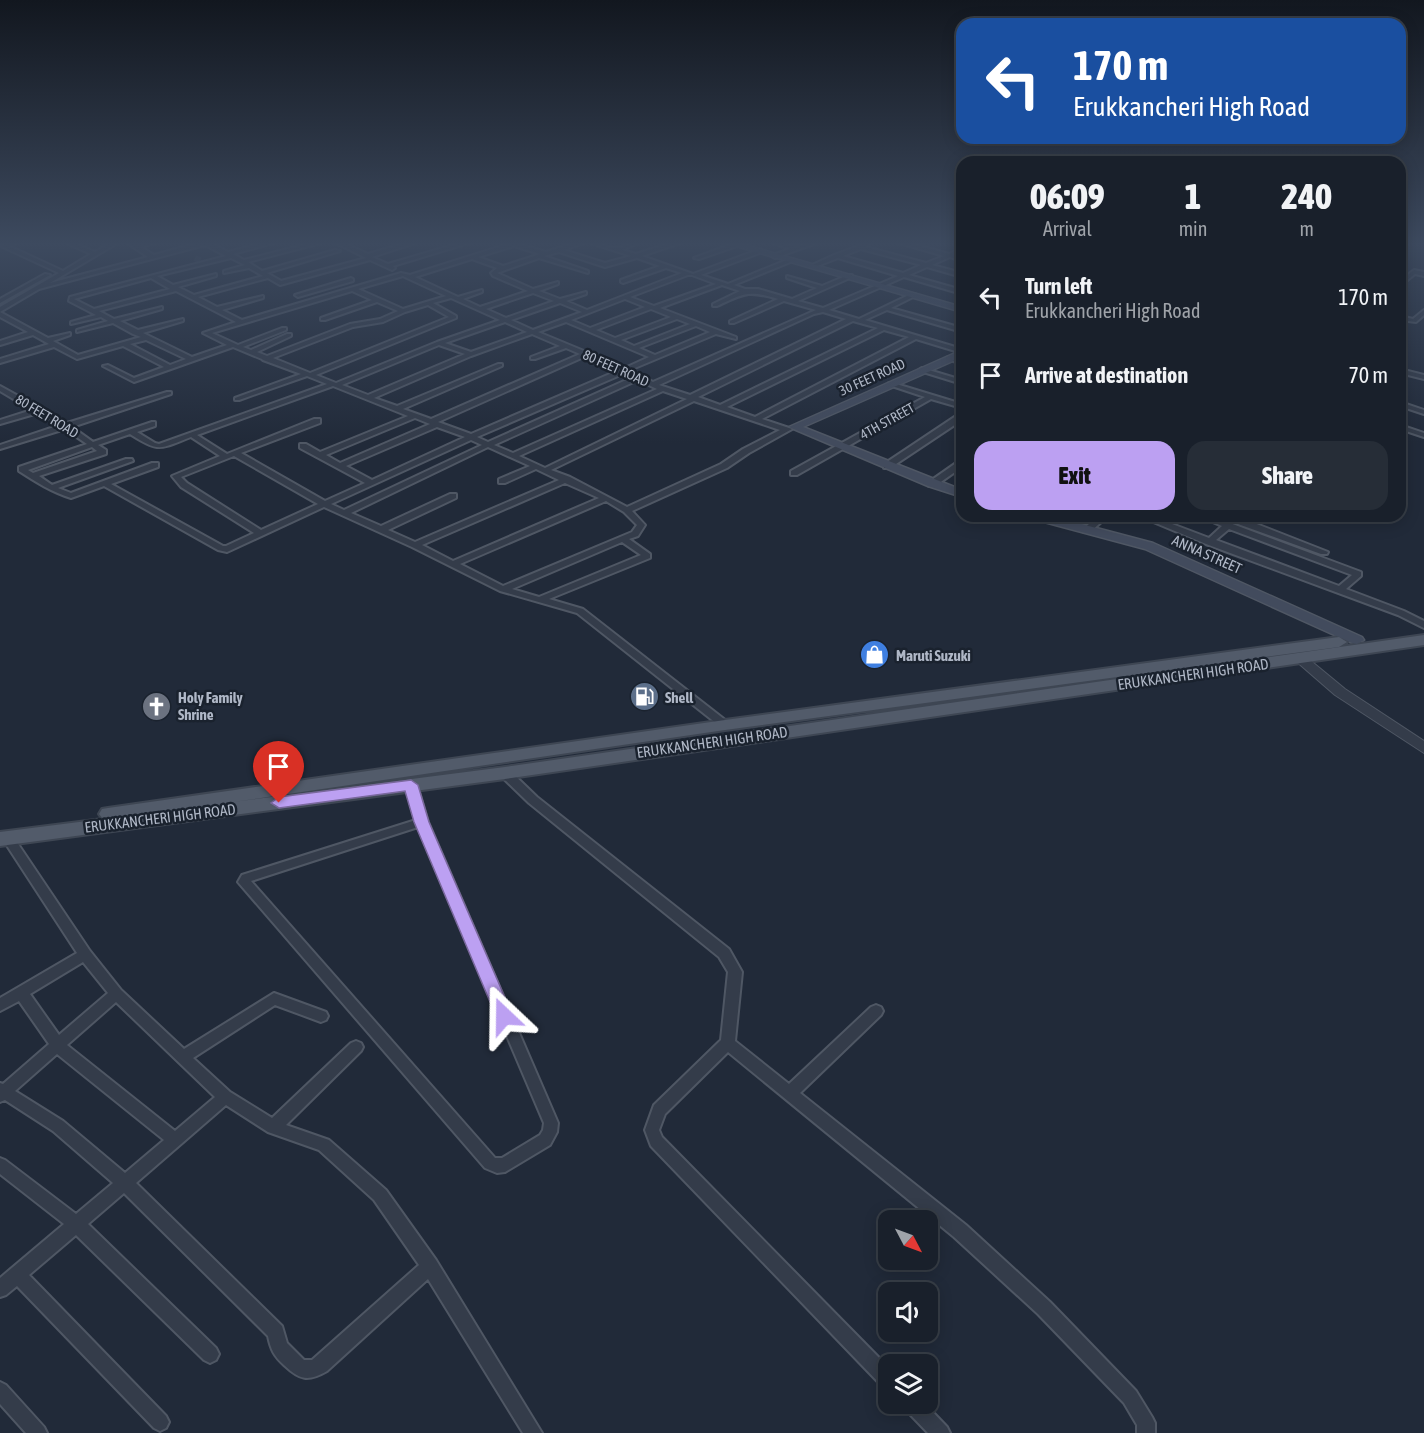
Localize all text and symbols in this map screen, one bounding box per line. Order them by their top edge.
text: 170 m [1073,41,1168,89]
icon: left [974,42,1052,120]
text: Erukkancheri High Road [1073,91,1310,122]
text: 06:09 [1030,175,1105,217]
text: 1 [1185,175,1201,217]
text: 240 [1281,175,1332,217]
text: Arrival [1043,217,1092,240]
text: min [1179,217,1207,240]
text: m [1299,217,1314,240]
text: Turn left [1025,273,1092,299]
icon: left [974,281,1007,314]
text: 170 m [1338,284,1388,310]
text: Erukkancheri High Road [1025,299,1201,322]
street label: 80 FEET ROAD [581,346,652,390]
street label: 30 FEET ROAD [837,355,908,399]
icon: arrive [974,359,1007,392]
text: Arrive at destination [1025,362,1188,388]
text: 70 m [1348,362,1388,388]
street label: 80 FEET ROAD [13,391,81,441]
street label: 4TH STREET [857,399,917,443]
button: Exit [974,441,1175,510]
button: Share [1187,441,1388,510]
street label: ANNA STREET [1170,531,1245,577]
shop icon: Maruti Suzuki [859,639,891,671]
place label: Maruti Suzuki [896,647,971,664]
street label: ERUKKANCHERI HIGH ROAD [1117,655,1269,693]
fuel station icon: Shell [628,681,660,713]
place label: Holy Family Shrine [178,689,244,723]
place label: Shell [665,689,694,706]
church icon: Holy Family Shrine [141,690,173,722]
street label: ERUKKANCHERI HIGH ROAD [636,723,788,761]
pin [253,741,304,803]
icon: arrive [262,750,295,783]
street label: ERUKKANCHERI HIGH ROAD [84,800,236,836]
position arrow [472,984,536,1048]
north arrow [878,1210,938,1270]
map controls [878,1210,938,1414]
button: sound [878,1282,938,1342]
button: layers [878,1354,938,1414]

